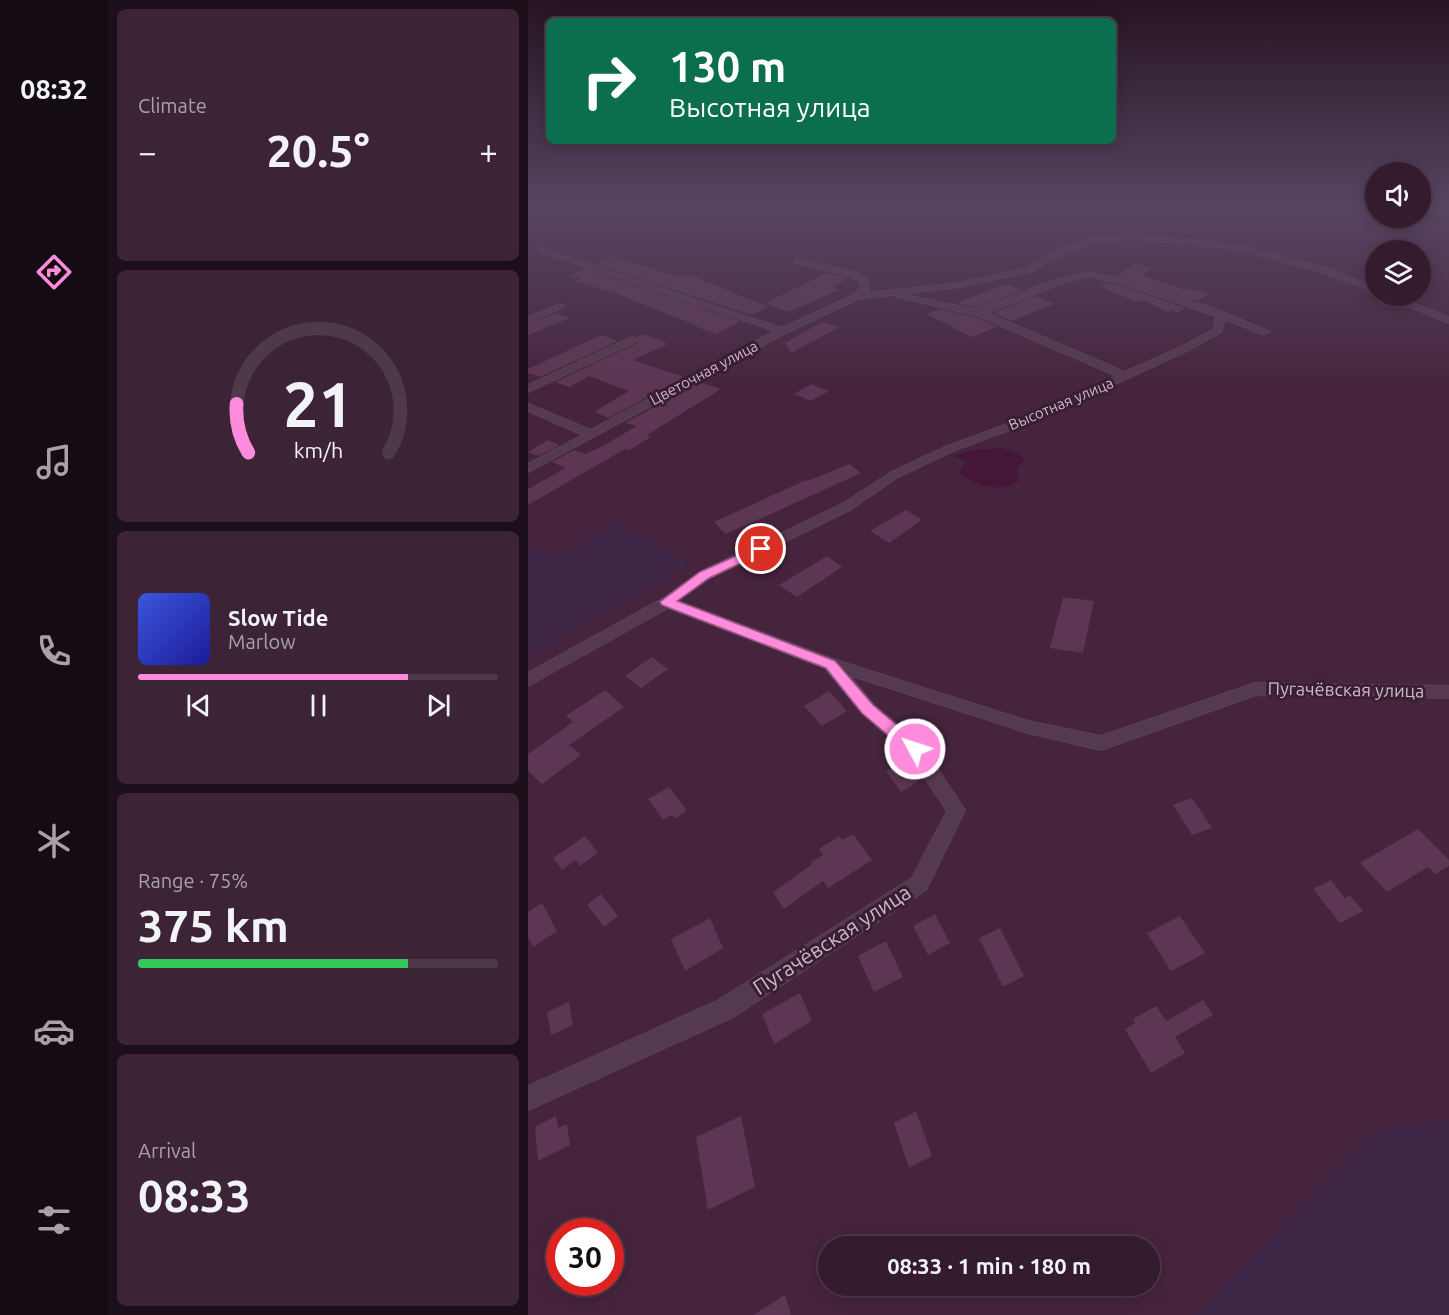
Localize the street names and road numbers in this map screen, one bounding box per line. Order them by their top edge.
street label: Цветочная улица [647,337,760,408]
street label: Высотная улица [1006,374,1116,433]
street label: Пугачёвская улица [1267,678,1425,700]
street label: Пугачёвская улица [748,879,915,999]

